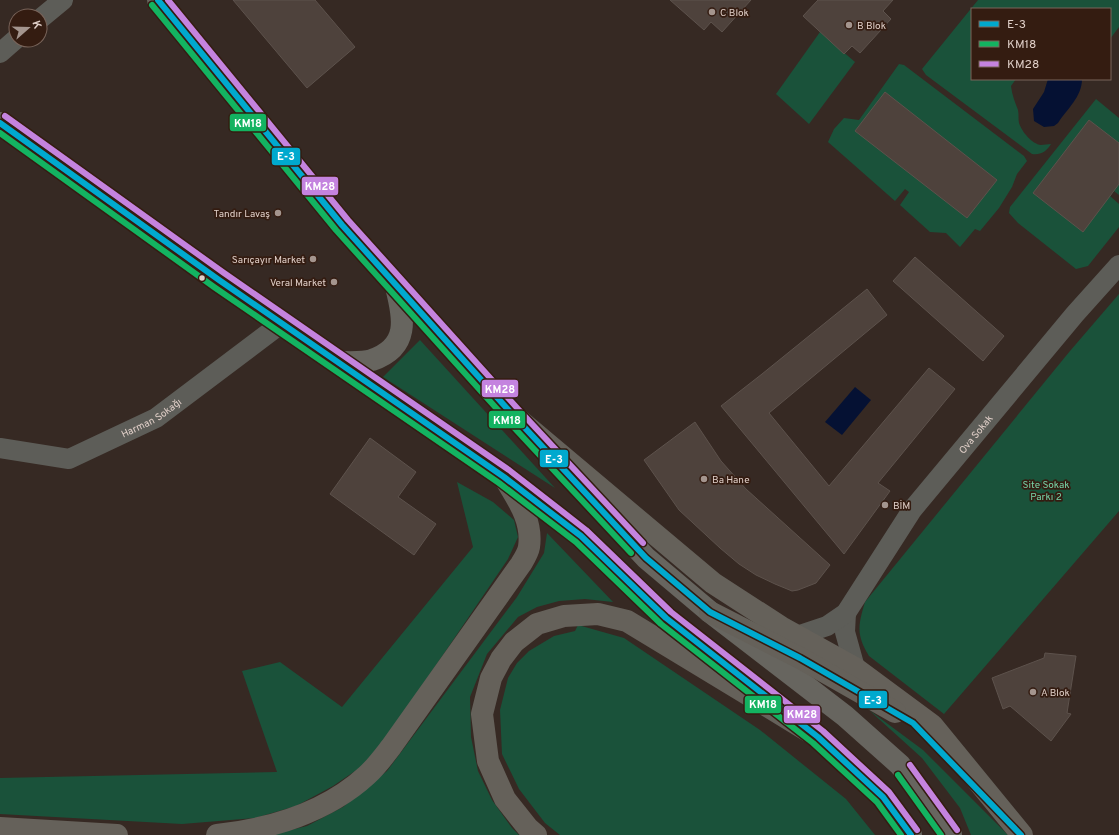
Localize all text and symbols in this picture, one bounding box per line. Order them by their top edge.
marker: C Blok [707,7,717,17]
place label: C Blok [720,7,749,20]
north arrow [8,8,48,48]
legend [971,8,1111,80]
text: E-3 [1007,17,1026,33]
text: K [29,19,44,31]
marker: B Blok [844,20,854,30]
place label: B Blok [857,20,886,33]
text: KM18 [1007,37,1036,53]
text: KM28 [1007,57,1039,73]
line badge: KM18 [229,113,267,132]
text: KM18 [234,117,262,131]
line badge: E-3 [271,147,301,166]
text: E-3 [277,150,295,164]
line badge: KM28 [301,176,339,196]
text: KM28 [305,180,335,194]
place label: Tandır Lavaş [213,208,270,221]
marker: Tandır Lavaş [273,208,283,218]
place label: Sarıçayır Market [232,254,305,267]
marker: Sarıçayır Market [308,254,318,264]
unlabelled marker [197,273,207,283]
place label: Veral Market [270,277,326,290]
marker: Veral Market [329,277,339,287]
line badge: KM28 [481,379,519,398]
text: KM28 [485,383,515,397]
street label: Harman Sokağı [119,396,185,441]
line badge: KM18 [488,410,526,429]
street label: Ova Sokak [957,413,996,457]
text: KM18 [493,414,521,428]
line badge: E-3 [539,449,569,468]
text: E-3 [545,453,563,467]
marker: Ba Hane [699,474,709,484]
place label: Ba Hane [712,474,750,487]
park label: Site Sokak Parkı 2 [1023,479,1069,504]
marker: BİM [880,500,890,510]
place label: BİM [893,500,910,513]
marker: A Blok [1028,687,1038,697]
place label: A Blok [1041,687,1070,700]
line badge: E-3 [858,690,888,709]
text: E-3 [864,694,882,708]
line badge: KM18 [744,695,782,714]
text: KM18 [749,698,777,712]
line badge: KM28 [783,705,821,724]
text: KM28 [787,708,817,722]

